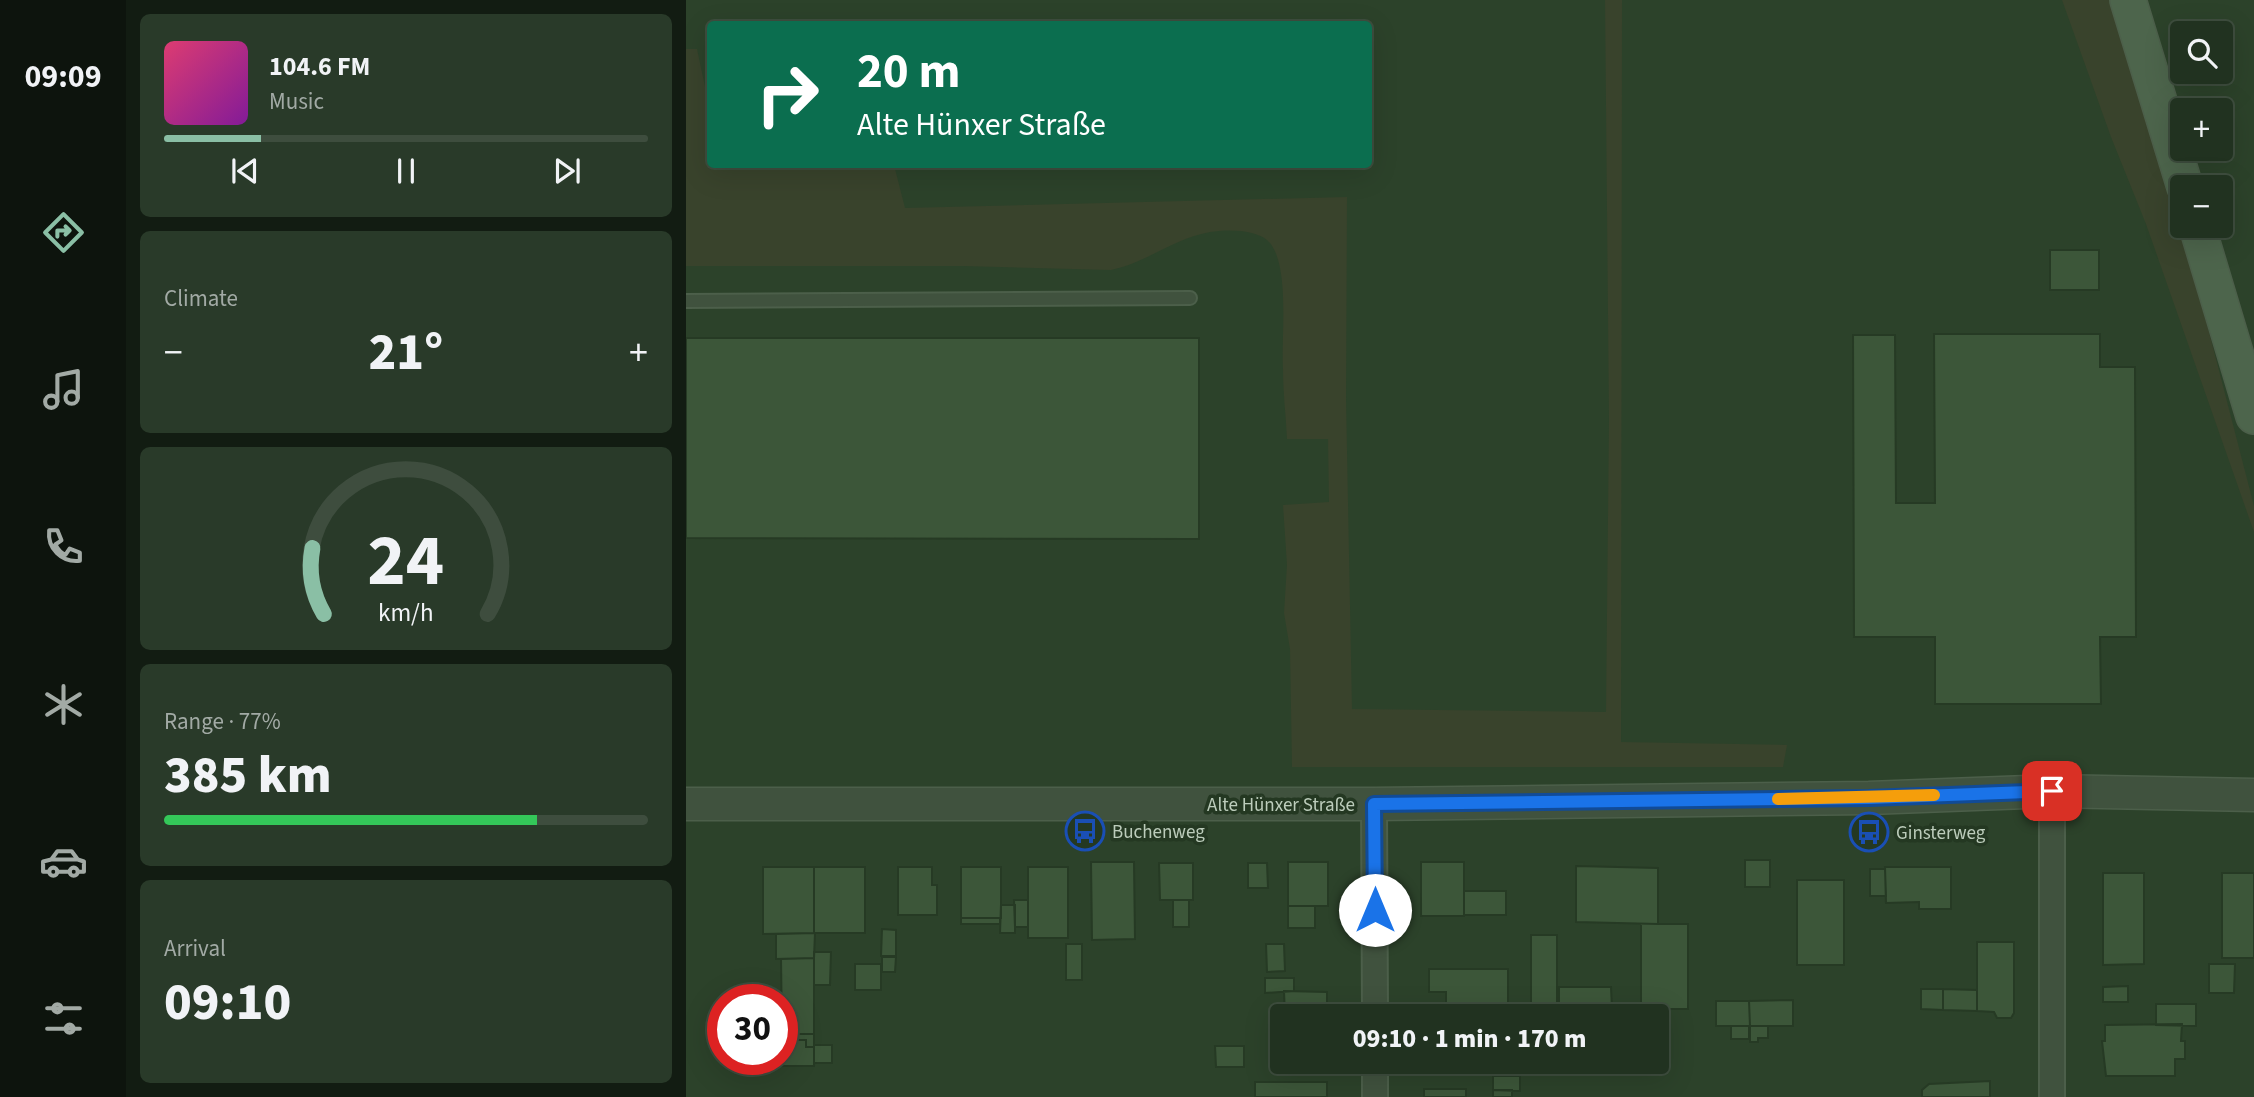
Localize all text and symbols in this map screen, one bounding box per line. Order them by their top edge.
map controls [2170,21,2233,238]
button: search [2170,21,2233,84]
text: 20 m [857,37,961,107]
text: 104.6 FM [269,48,370,85]
icon: right [742,49,833,140]
text: 09:09 [24,54,102,100]
text: Music [269,85,324,118]
button: + [2170,98,2233,161]
text: Alte Hünxer Straße [857,102,1106,148]
icon: previous [226,152,264,190]
icon: pause [387,152,425,190]
icon: next [548,152,586,190]
button: − [2170,175,2233,238]
icon: directions [39,208,88,257]
text: Climate [164,282,238,315]
text: 21° [369,316,443,390]
text: − [164,326,183,380]
text: + [629,326,648,380]
icon: music [39,365,88,414]
text: 24 [368,510,444,614]
icon: phone [39,522,88,571]
text: km/h [378,595,434,631]
icon: climate [39,680,88,729]
text: Range · 77% [164,705,281,738]
text: 385 km [164,739,332,813]
pin [2022,761,2082,821]
icon: arrive [2033,772,2071,810]
street label: Alte Hünxer Straße [1207,792,1355,819]
bus stop icon: Buchenweg [1064,810,1106,852]
bus stop icon: Ginsterweg [1848,811,1890,853]
place label: Buchenweg [1112,819,1205,846]
place label: Ginsterweg [1896,820,1986,847]
icon: car [39,837,88,886]
position arrow [1338,873,1412,947]
text: Arrival [164,932,226,965]
text: 09:10 [164,966,291,1040]
speed limit sign: 30 [707,984,798,1075]
icon: filters [39,994,88,1043]
text: 09:10 · 1 min · 170 m [1353,1020,1586,1057]

